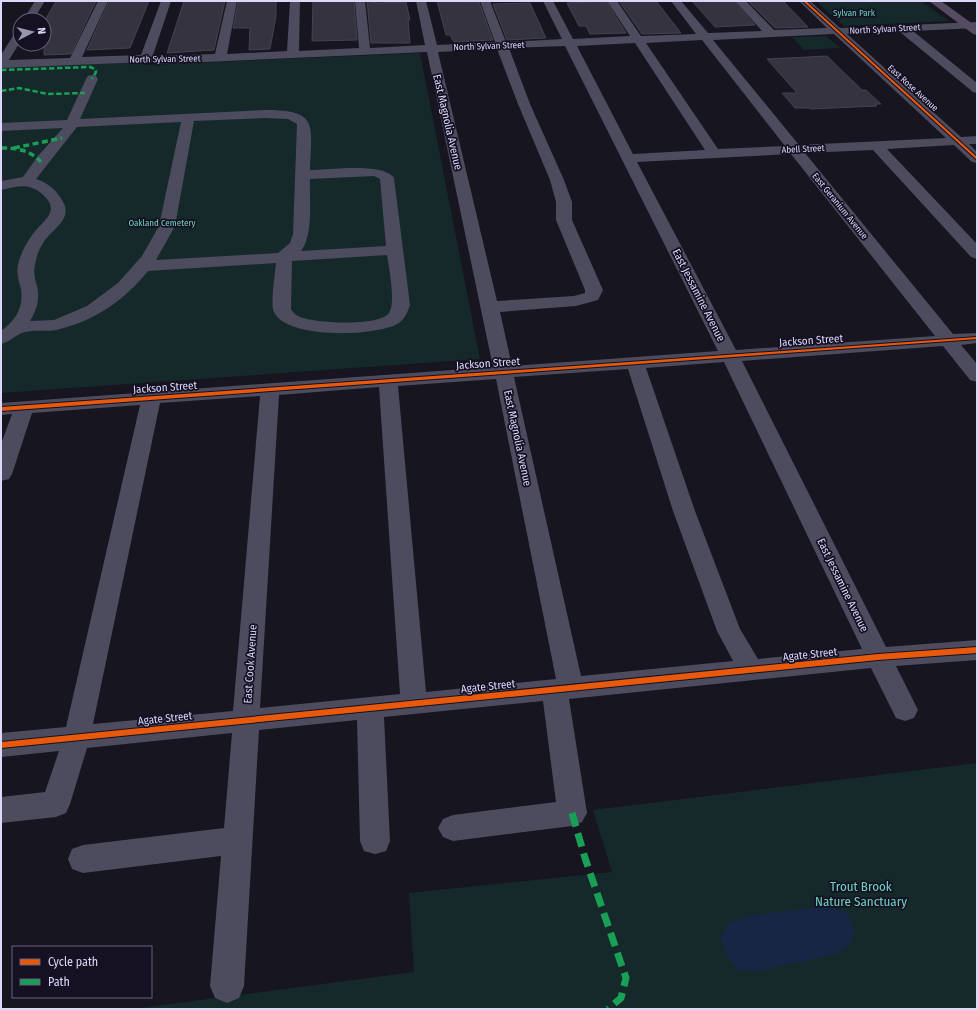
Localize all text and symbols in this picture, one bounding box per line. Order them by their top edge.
park label: Sylvan Park [833,8,876,18]
north arrow [12,12,52,52]
street label: North Sylvan Street [849,22,921,36]
text: N [35,27,48,35]
street label: North Sylvan Street [453,40,525,52]
street label: North Sylvan Street [129,53,201,65]
street label: East Rose Avenue [886,63,941,114]
street label: East Magnolia Avenue [430,73,465,171]
street label: Abell Street [781,143,825,155]
street label: East Geranium Avenue [810,171,870,241]
park label: Oakland Cemetery [128,218,196,228]
street label: East Jessamine Avenue [670,247,728,344]
street label: Jackson Street [779,332,844,349]
street label: Jackson Street [456,355,521,372]
street label: Jackson Street [133,379,198,396]
street label: East Magnolia Avenue [501,389,534,487]
street label: East Jessamine Avenue [814,536,871,634]
street label: East Cook Avenue [241,624,260,704]
street label: Agate Street [782,645,838,664]
street label: Agate Street [460,677,516,696]
street label: Agate Street [137,709,193,728]
park label: Trout Brook Nature Sanctuary [815,879,907,909]
legend [12,946,152,998]
text: Cycle path [48,955,98,969]
text: Path [48,975,70,989]

